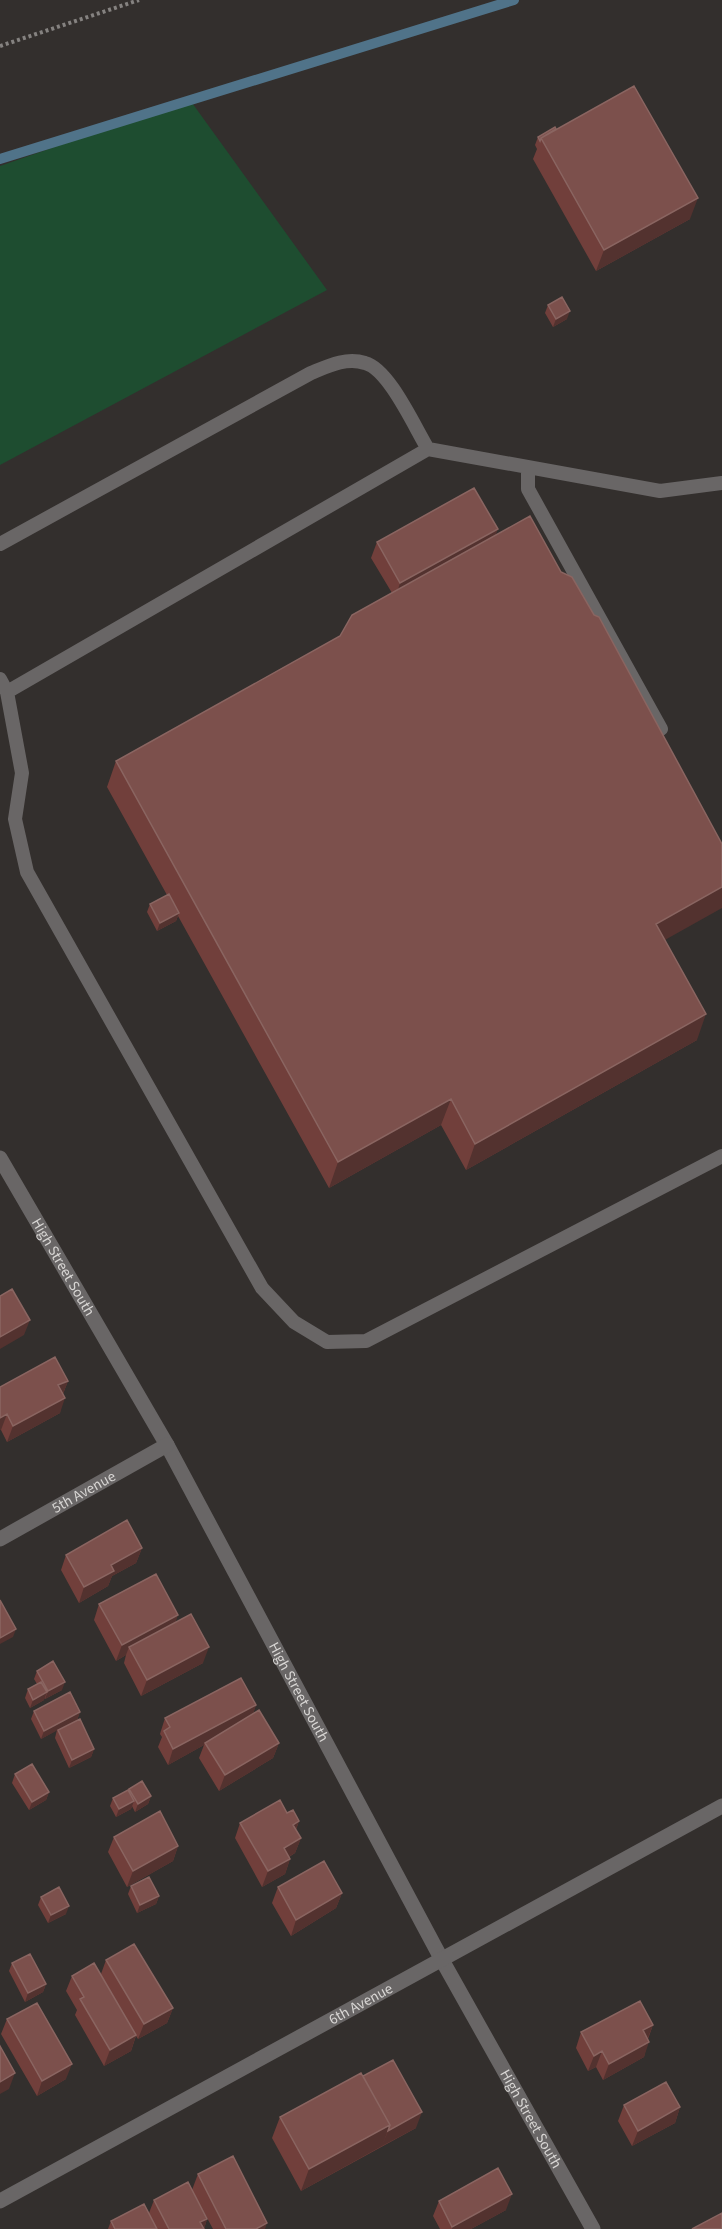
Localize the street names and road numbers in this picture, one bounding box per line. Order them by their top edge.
street label: High Street South [27,1214,100,1320]
street label: 5th Avenue [48,1466,119,1518]
street label: High Street South [264,1638,334,1746]
street label: 6th Avenue [325,1978,396,2030]
street label: High Street South [495,2066,567,2172]

